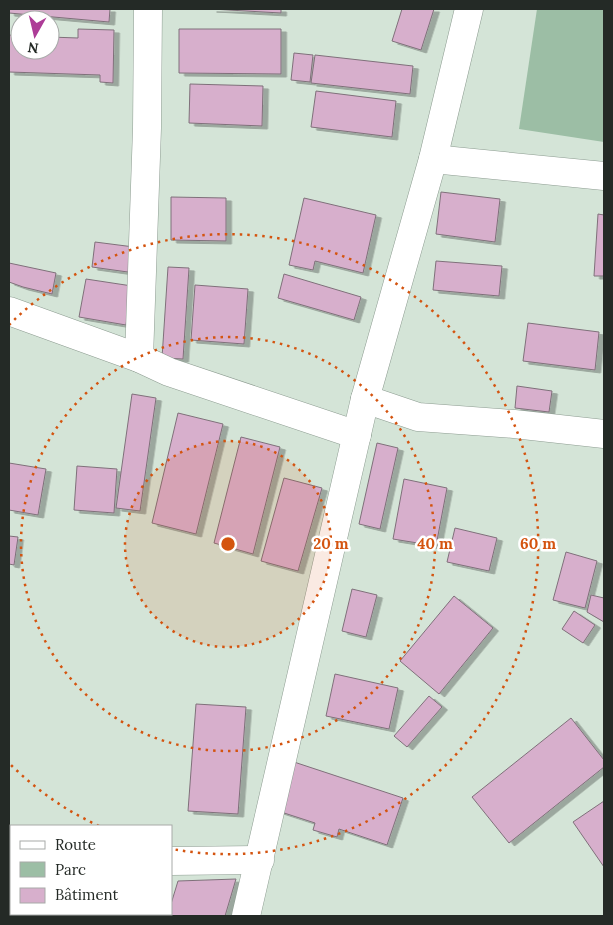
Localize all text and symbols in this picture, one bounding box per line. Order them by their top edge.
north arrow [10,10,60,60]
text: N [26,38,40,58]
text: 20 m [313,534,349,553]
text: 40 m [417,534,453,553]
text: 60 m [520,534,556,553]
centre of rings [219,535,237,553]
legend [10,825,172,915]
text: Route [55,835,96,854]
text: Parc [55,860,86,879]
text: Bâtiment [55,885,118,904]

